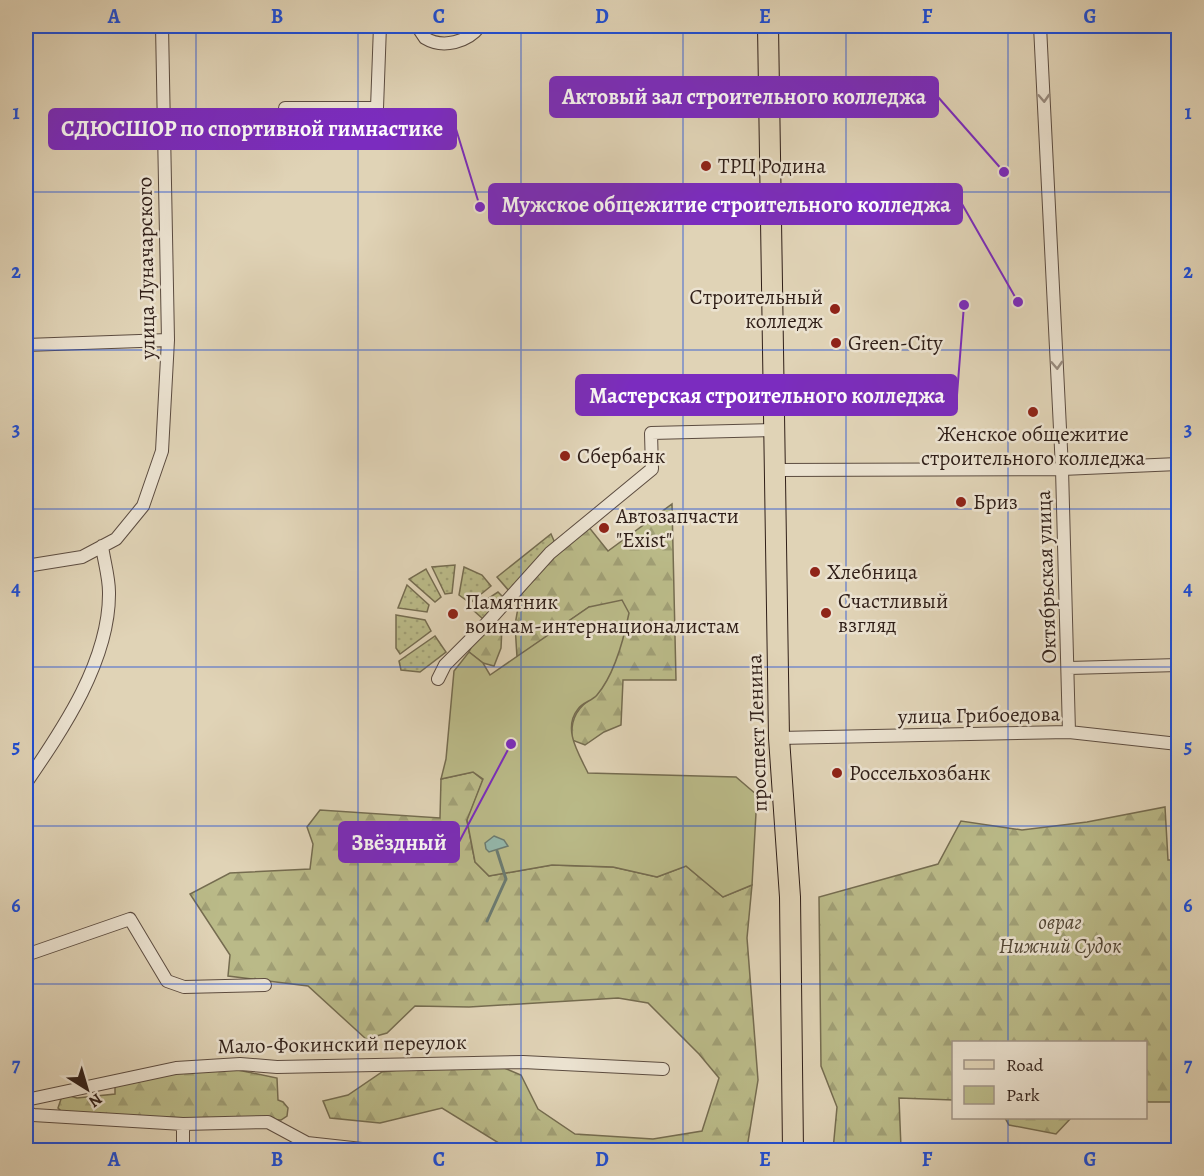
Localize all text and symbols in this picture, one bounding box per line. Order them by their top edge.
text: A [107,3,121,30]
text: B [271,3,283,30]
text: C [433,3,445,30]
text: D [595,3,609,30]
text: E [759,3,771,30]
text: F [922,3,933,30]
text: G [1083,3,1097,30]
callout: Актовый зал строительного колледжа [550,77,938,117]
text: Актовый зал строительного колледжа [561,82,927,112]
one-way arrow [1037,94,1050,103]
text: 1 [12,99,20,126]
text: 1 [1184,99,1192,126]
callout: СДЮСШОР по спортивной гимнастике [49,109,456,149]
text: СДЮСШОР по спортивной гимнастике [61,114,443,144]
place label: ТРЦ Родина [718,152,826,180]
marker: ТРЦ Родина [699,159,713,173]
street label: улица Луначарского [130,176,162,361]
callout: Мужское общежитие строительного колледжа [489,184,962,224]
text: Мужское общежитие строительного колледжа [501,190,951,220]
text: 2 [11,258,21,285]
text: 2 [1183,258,1193,285]
place label: Строительный колледж [690,283,823,335]
marker: Строительный колледж [828,302,842,316]
place label: Green-City [848,329,943,357]
marker: Green-City [829,336,843,350]
one-way arrow [1050,361,1063,370]
callout: Мастерская строительного колледжа [576,375,957,415]
text: Мастерская строительного колледжа [589,381,946,411]
marker: Женское общежитие строительного колледжа [1026,405,1040,419]
text: 3 [12,416,20,443]
text: 3 [1184,416,1192,443]
place label: Женское общежитие строительного колледжа [921,420,1145,472]
place label: Сбербанк [577,442,665,470]
marker: Сбербанк [558,449,572,463]
place label: Бриз [973,488,1018,516]
street label: Октябрьская улица [1029,490,1063,664]
marker: Бриз [954,495,968,509]
place label: Автозапчасти "Exist" [615,502,739,554]
marker: Автозапчасти "Exist" [597,521,611,535]
place label: Хлебница [827,558,918,586]
marker: Хлебница [808,565,822,579]
text: 4 [11,575,21,602]
text: 4 [1183,575,1193,602]
place label: Счастливый взгляд [838,587,948,639]
place label: Памятник воинам-интернационалистам [465,588,740,640]
marker: Счастливый взгляд [819,606,833,620]
marker: Памятник воинам-интернационалистам [446,607,460,621]
street label: проспект Ленина [740,653,774,812]
street label: улица Грибоедова [897,700,1061,730]
text: 5 [12,733,20,760]
text: 5 [1184,733,1192,760]
place label: Россельхозбанк [849,759,990,787]
marker: Россельхозбанк [830,766,844,780]
callout: Звёздный [339,822,459,862]
text: Звёздный [351,828,447,858]
text: 6 [11,892,21,919]
text: 6 [1183,892,1193,919]
park label: овраг Нижний Судок [999,908,1121,960]
street label: Мало-Фокинский переулок [217,1028,467,1060]
legend [952,1041,1147,1119]
text: 7 [12,1051,21,1078]
text: 7 [1184,1051,1193,1078]
text: Road [1006,1053,1044,1077]
north arrow [57,1059,117,1119]
text: Park [1006,1083,1040,1107]
text: N [84,1088,107,1113]
text: A [107,1146,121,1173]
text: B [271,1146,283,1173]
text: C [433,1146,445,1173]
text: D [595,1146,609,1173]
text: E [759,1146,771,1173]
text: F [922,1146,933,1173]
text: G [1083,1146,1097,1173]

